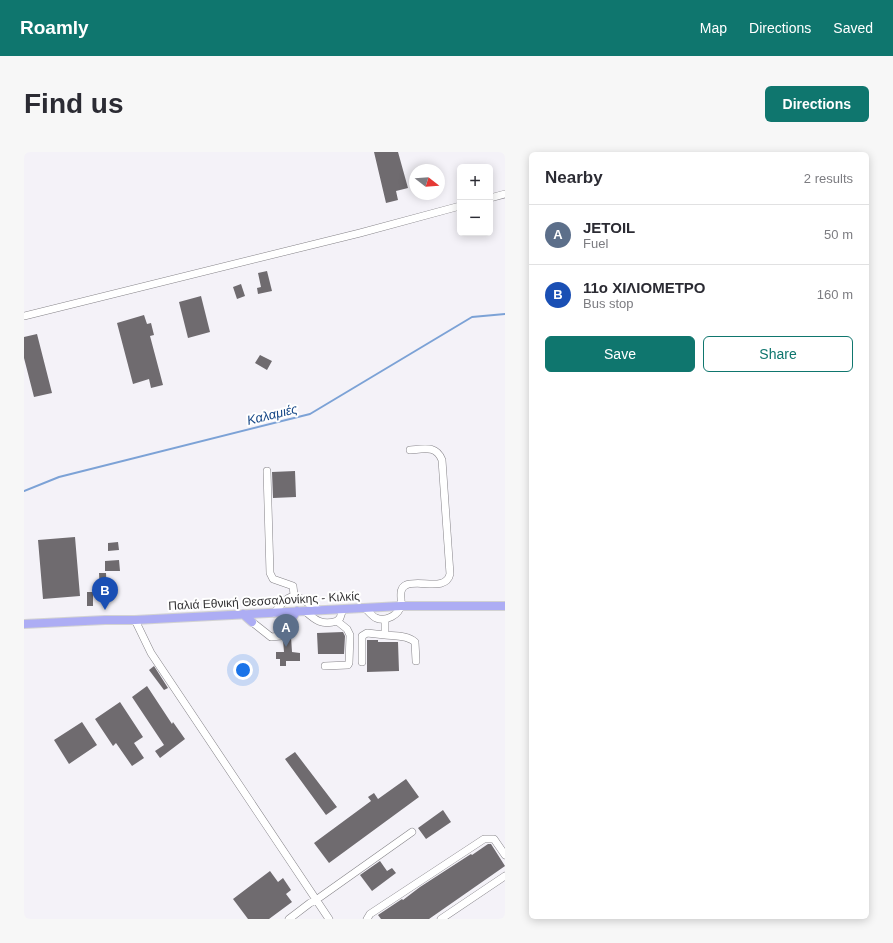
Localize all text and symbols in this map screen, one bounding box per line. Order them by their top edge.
text: Roamly [20,17,89,38]
text: Map [700,20,727,36]
text: Directions [749,20,811,36]
text: Saved [833,20,873,36]
button: Directions [765,86,869,122]
text: Find us [24,88,124,119]
north arrow [409,164,445,200]
map controls [457,164,493,236]
button: + [457,164,493,200]
text: Nearby [545,168,603,187]
text: 2 results [804,171,853,186]
button: − [457,200,493,236]
text: JETOIL [583,219,635,236]
text: A [553,227,563,242]
text: 50 m [824,227,853,242]
text: Fuel [583,236,608,251]
text: 11ο ΧΙΛΙΟΜΕΤΡΟ [583,279,706,296]
text: B [553,287,563,302]
text: 160 m [817,287,853,302]
text: Bus stop [583,296,634,311]
button: Save [545,336,695,372]
button: Share [703,336,853,372]
water label: Καλαμιές [245,401,299,428]
pin: B [92,577,118,610]
street label: Παλιά Εθνική Θεσσαλονίκης - Κιλκίς [168,589,360,613]
pin: A [273,614,299,647]
your location [233,660,253,680]

